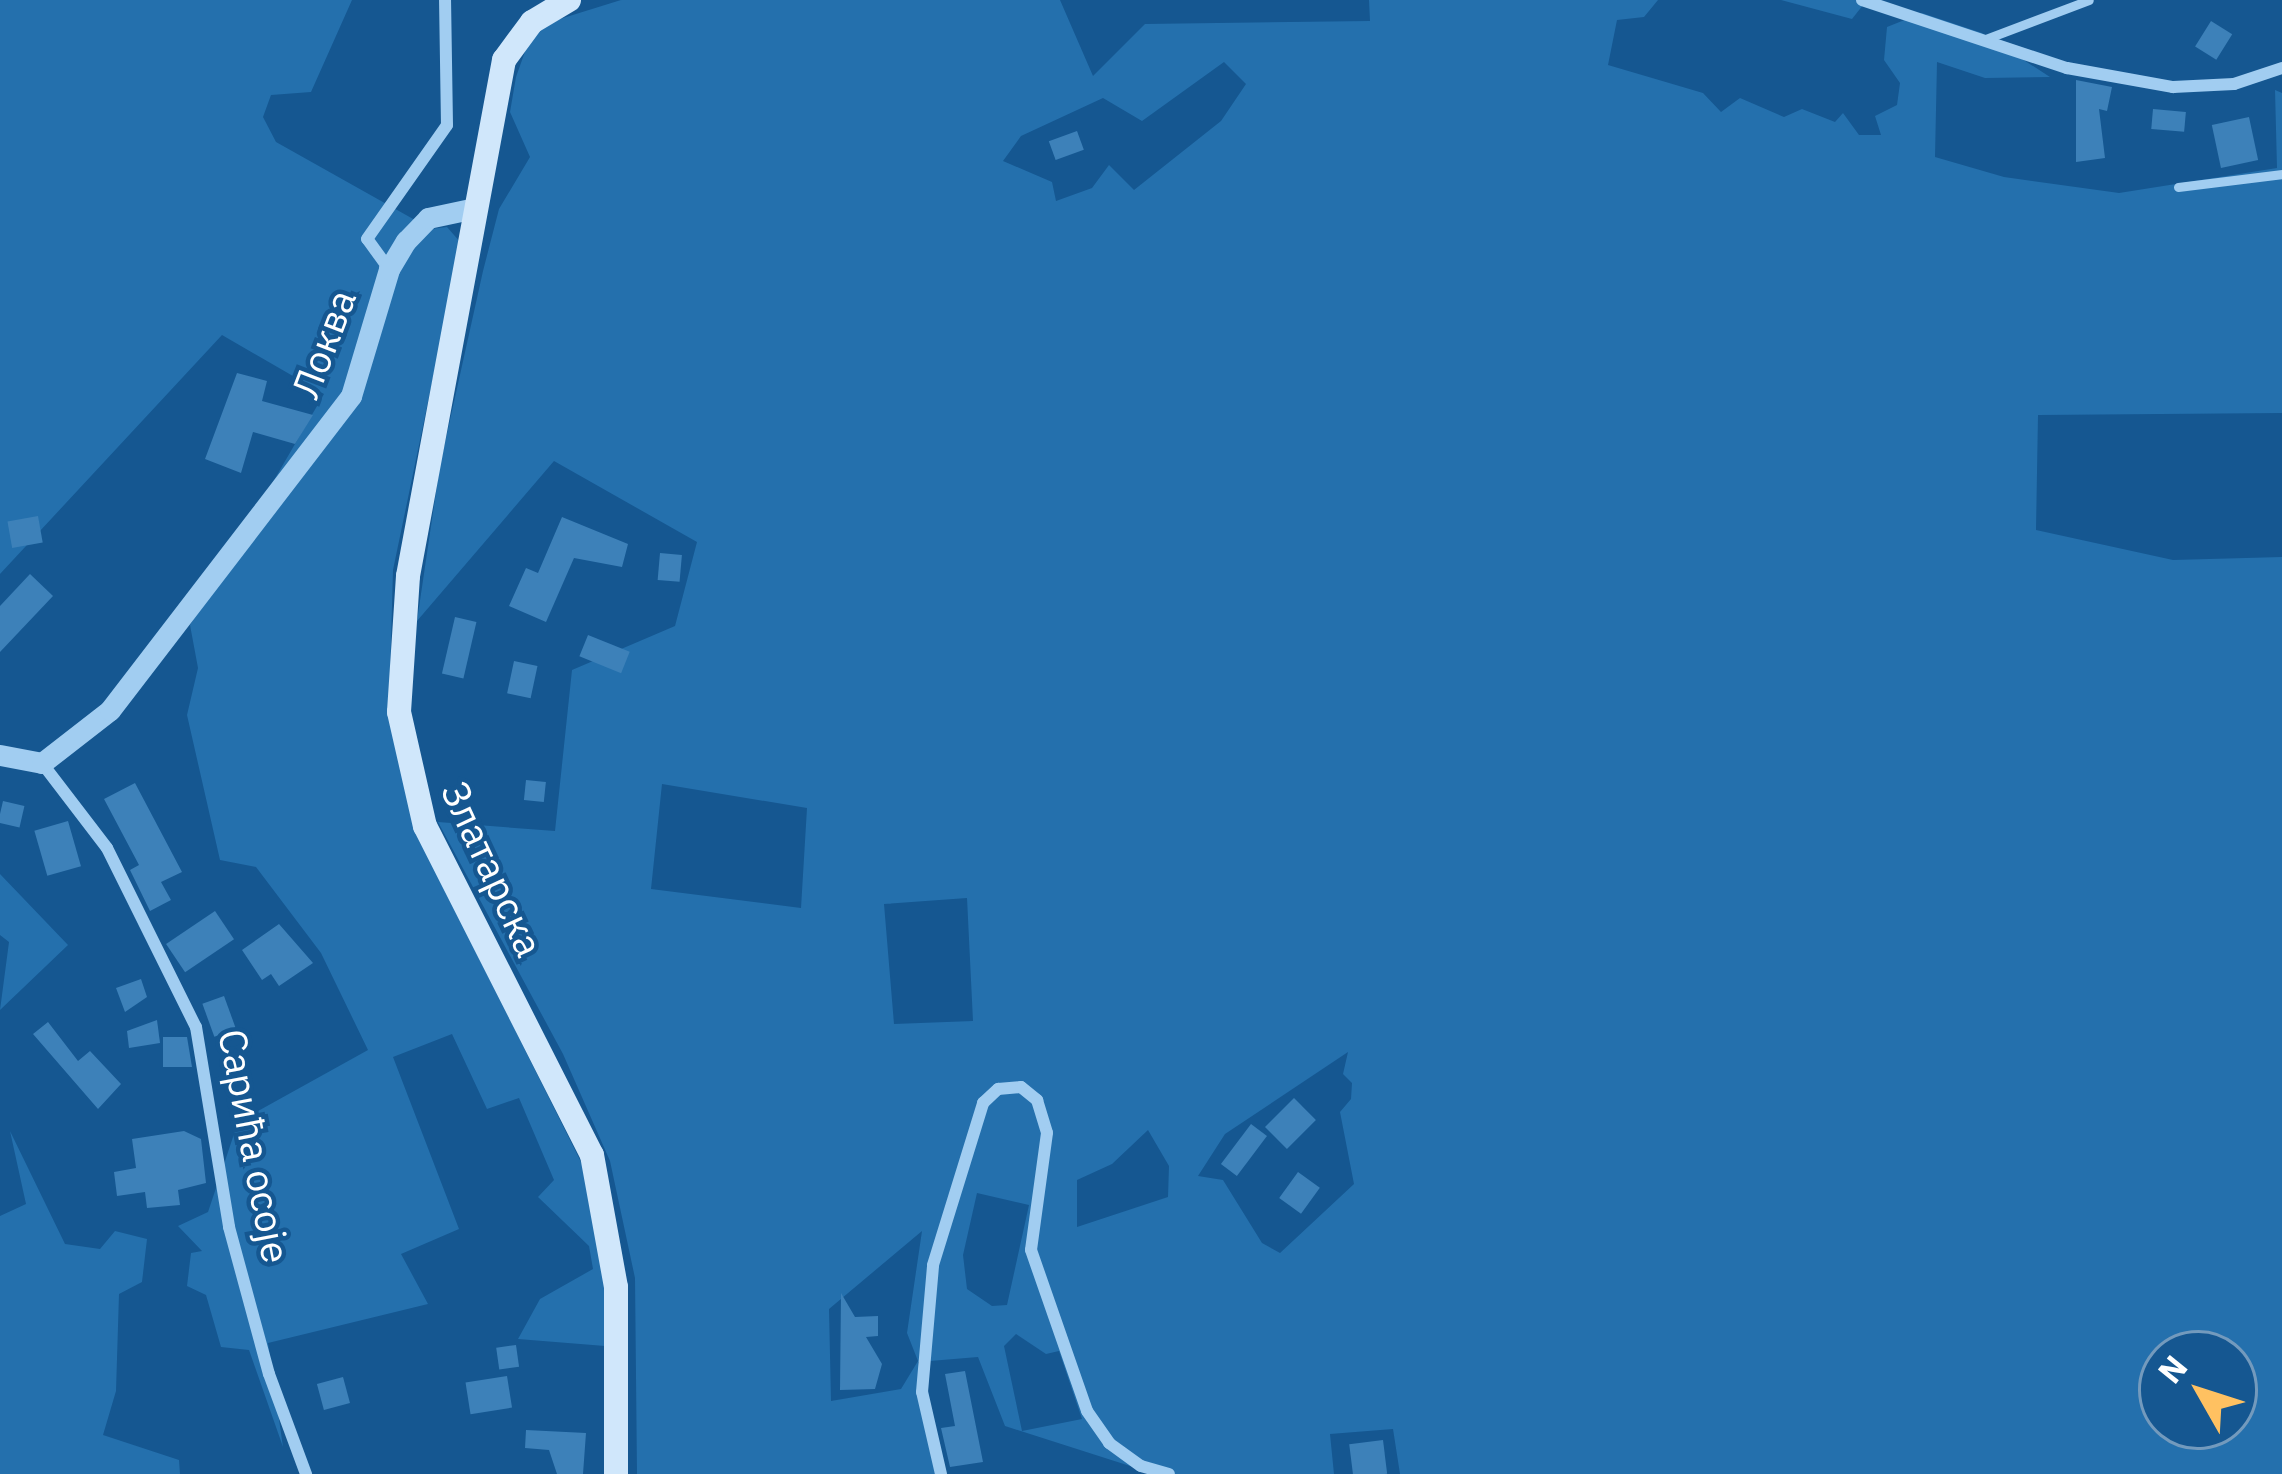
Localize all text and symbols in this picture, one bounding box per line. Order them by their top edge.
street label: Локва [282,283,366,405]
street label: Златарска [431,774,553,964]
street label: Сарића осоје [208,1025,300,1267]
north arrow [2138,1330,2258,1450]
text: N [2148,1346,2196,1392]

